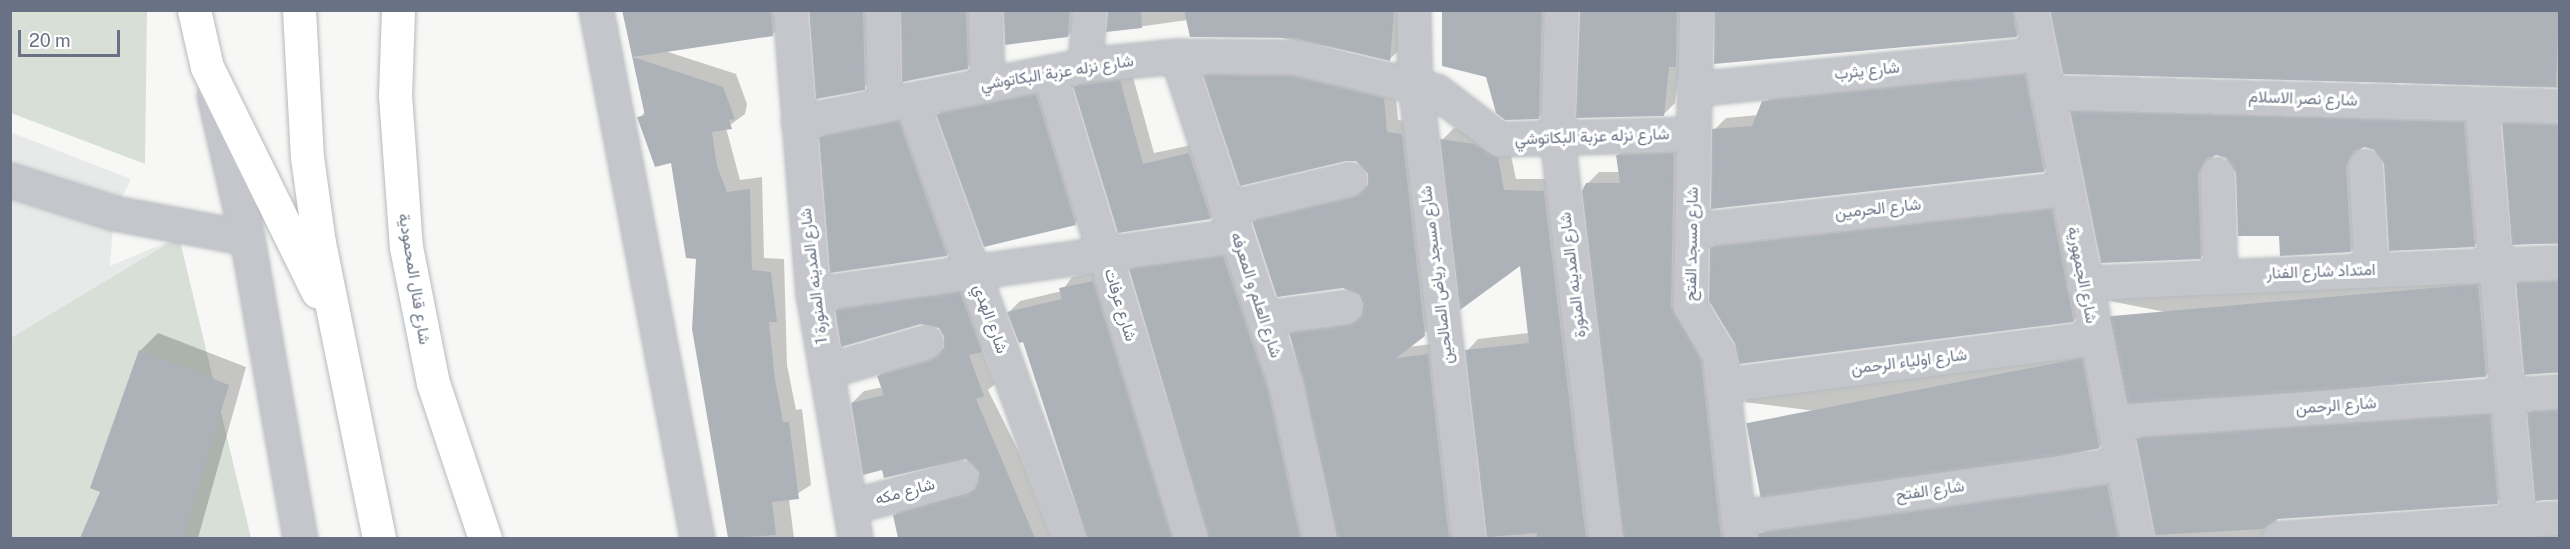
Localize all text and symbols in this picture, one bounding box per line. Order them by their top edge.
scale bar [21,18,123,56]
text: 20 m [29,30,71,51]
street label: شارع نزله عزبة البكاتوشي [979,51,1135,95]
street label: شارع يثرب [1833,58,1901,84]
street label: شارع نصر الاسلام [2248,88,2358,110]
street label: شارع نزله عزبة البكاتوشي [1514,125,1670,149]
street label: شارع مسجد رياض الصالحين [1417,185,1457,365]
street label: شارع مسجد الفتح [1681,187,1703,301]
street label: شارع الحرمين [1834,195,1922,223]
street label: شارع المدينه المنورة 1 [796,207,832,345]
street label: شارع المدينه المنورة [1556,211,1590,339]
street label: شارع قنال المحمودية [394,212,434,346]
street label: شارع الجمهورية [2063,225,2101,325]
street label: شارع العلم و المعرفه [1227,230,1285,360]
street label: امتداد شارع الفنار [2266,261,2376,283]
street label: شارع عرفات [1100,266,1140,344]
street label: شارع الهدي [969,282,1011,356]
street label: شارع اولياء الرحمن [1850,345,1968,379]
street label: شارع الرحمن [2295,394,2377,418]
street label: شارع مكه [873,475,937,509]
street label: شارع الفتح [1894,477,1966,505]

